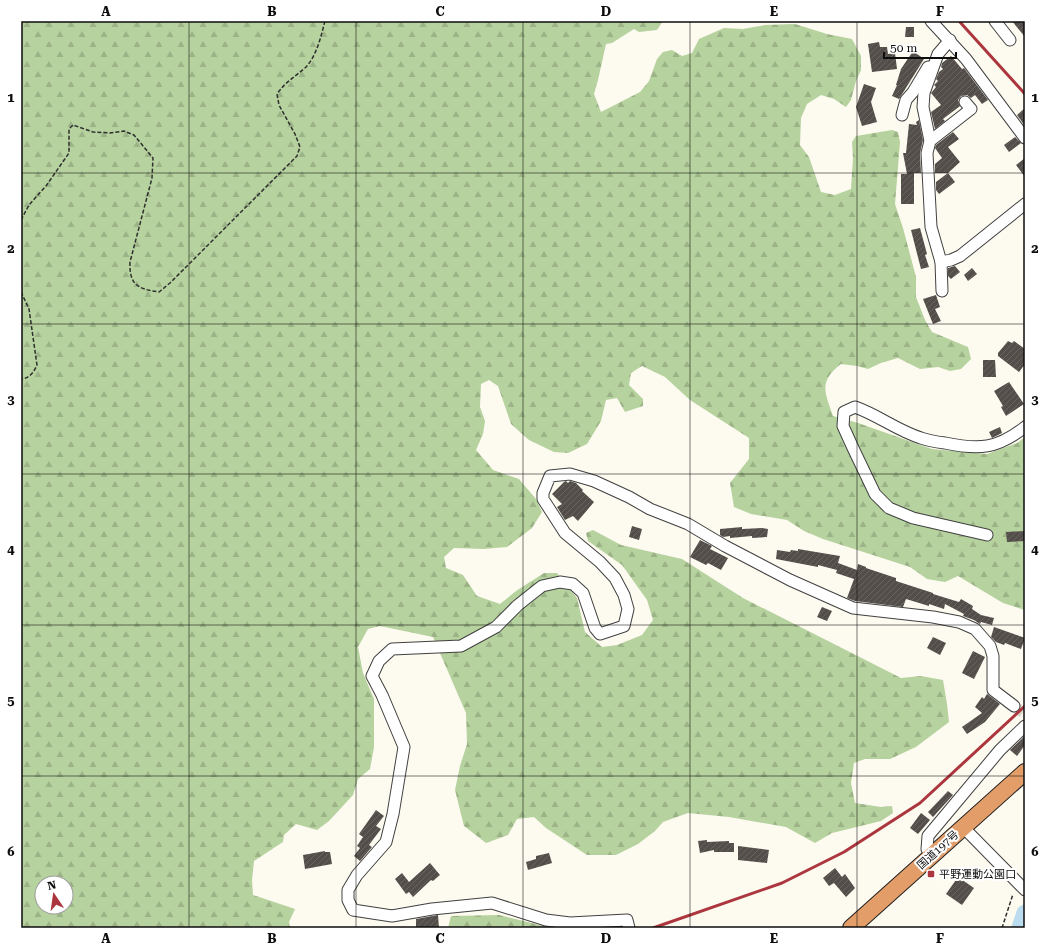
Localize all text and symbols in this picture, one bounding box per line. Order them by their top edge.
text: A [101,4,111,19]
text: B [267,4,277,19]
text: C [435,4,445,19]
text: D [601,4,611,19]
text: E [770,4,778,19]
text: F [936,4,944,19]
scale bar [884,34,956,60]
text: 50 m [890,41,917,55]
text: 1 [7,90,15,105]
text: 1 [1031,90,1039,105]
text: 2 [7,241,15,256]
text: 2 [1031,241,1039,256]
text: 3 [7,392,15,407]
text: 3 [1031,392,1039,407]
text: 4 [7,542,15,557]
text: 4 [1031,542,1039,557]
text: 5 [7,693,15,708]
text: 5 [1031,693,1039,708]
street label: 国道197号 [915,828,961,872]
text: 6 [7,844,15,859]
text: 6 [1031,844,1039,859]
place label: 平野運動公園口 [939,868,1016,881]
marker: 平野運動公園口 [926,869,936,879]
north arrow [34,875,74,915]
text: N [46,878,58,893]
text: A [101,931,111,946]
text: B [267,931,277,946]
text: C [435,931,445,946]
text: D [601,931,611,946]
text: E [770,931,778,946]
text: F [936,931,944,946]

